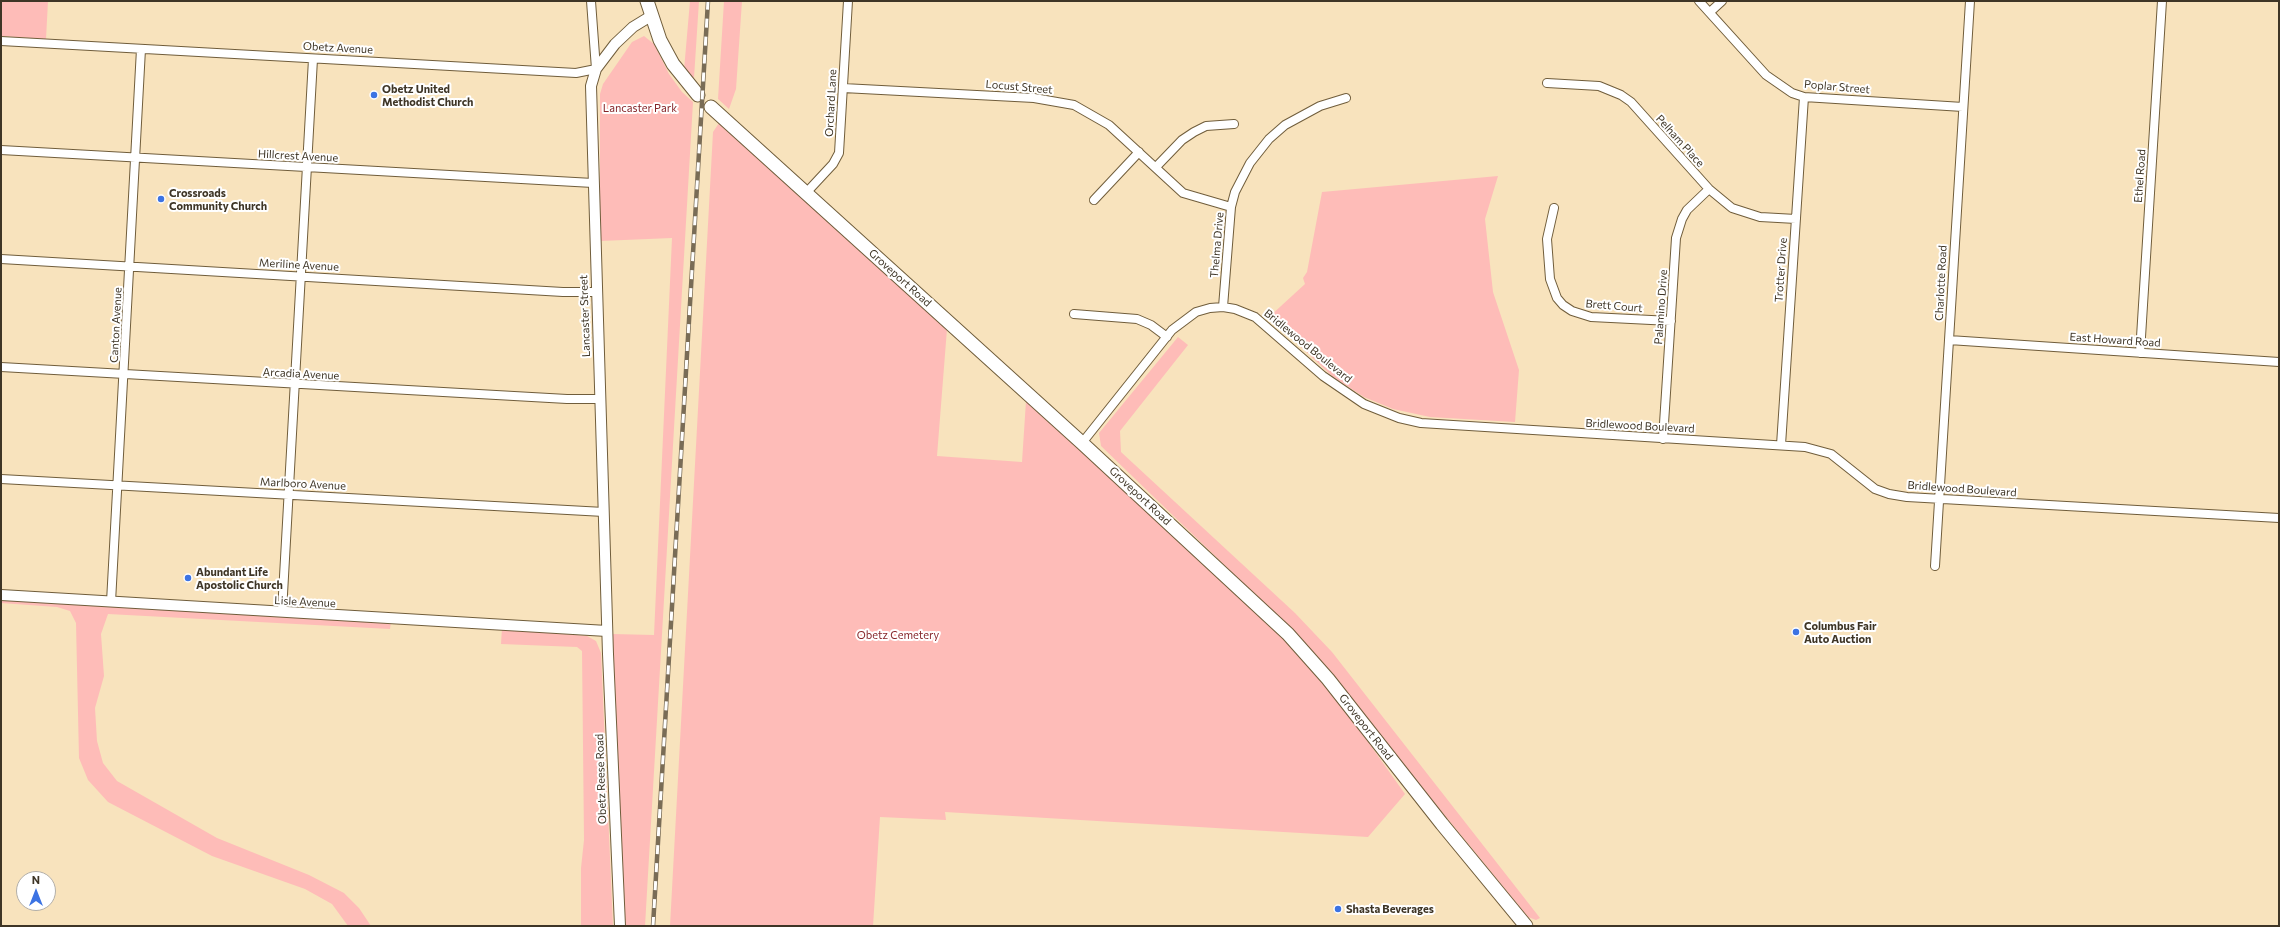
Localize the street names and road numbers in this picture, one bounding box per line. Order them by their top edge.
street label: Obetz Avenue [303,40,373,56]
street label: Orchard Lane [823,69,839,137]
street label: Locust Street [985,77,1053,97]
street label: Poplar Street [1804,78,1870,96]
street label: Pelham Place [1653,112,1707,170]
street label: Hillcrest Avenue [258,147,338,165]
street label: Ethel Road [2132,149,2148,203]
street label: Thelma Drive [1208,212,1226,278]
street label: Trotter Drive [1772,237,1790,303]
street label: Charlotte Road [1932,245,1950,321]
street label: Groveport Road [866,246,934,310]
street label: Meriline Avenue [259,256,339,274]
street label: Palamino Drive [1652,269,1670,345]
street label: Lancaster Street [577,275,593,357]
street label: Canton Avenue [107,287,125,363]
street label: Brett Court [1585,297,1643,315]
street label: Bridlewood Boulevard [1261,306,1355,386]
street label: East Howard Road [2069,330,2161,350]
street label: Arcadia Avenue [262,365,340,383]
street label: Bridlewood Boulevard [1585,417,1695,435]
street label: Groveport Road [1106,464,1174,528]
street label: Marlboro Avenue [260,475,346,493]
street label: Bridlewood Boulevard [1907,479,2017,499]
street label: Lisle Avenue [274,594,336,610]
street label: Groveport Road [1336,692,1396,762]
street label: Obetz Reese Road [593,734,609,824]

